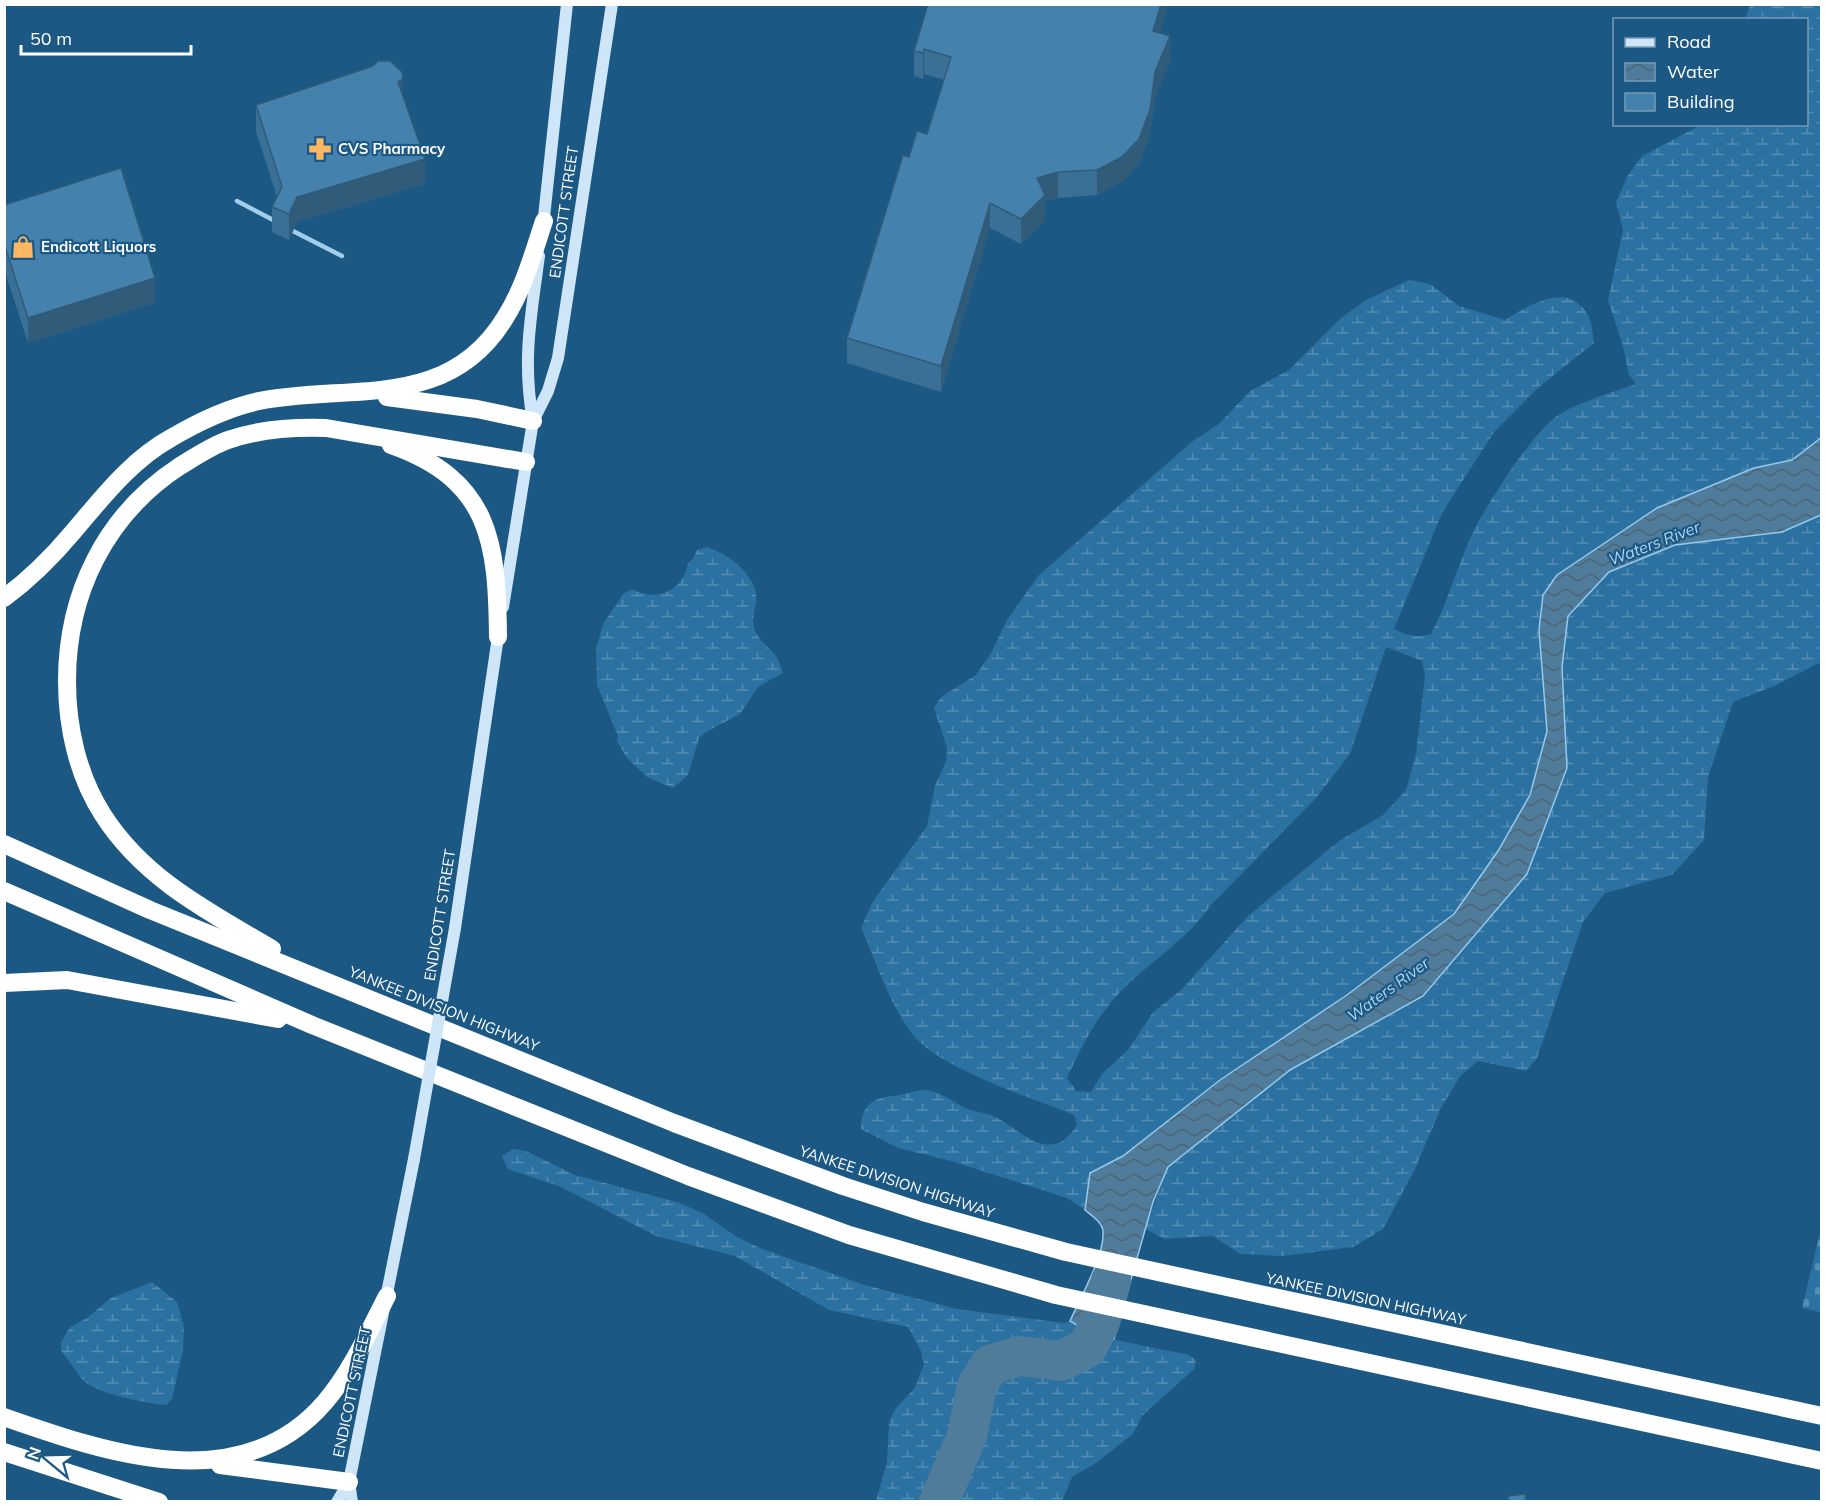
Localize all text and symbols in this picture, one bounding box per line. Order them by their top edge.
scale bar [21,18,190,56]
legend [1613,18,1808,126]
text: 50 m [30,27,72,50]
text: Road [1667,30,1711,53]
text: Water [1667,60,1720,83]
text: Building [1667,90,1735,113]
pharmacy icon: CVS Pharmacy [307,136,333,162]
place label: CVS Pharmacy [338,139,446,158]
street label: ENDICOTT STREET [545,145,582,279]
shop icon: Endicott Liquors [10,234,36,260]
place label: Endicott Liquors [41,237,156,256]
water label: Waters River [1605,516,1704,570]
street label: ENDICOTT STREET [420,848,459,982]
water label: Waters River [1343,952,1434,1025]
street label: YANKEE DIVISION HIGHWAY [345,961,543,1056]
street label: YANKEE DIVISION HIGHWAY [796,1141,998,1222]
street label: YANKEE DIVISION HIGHWAY [1264,1268,1469,1329]
street label: ENDICOTT STREET [328,1325,375,1459]
north arrow [18,1428,78,1488]
text: N [22,1444,45,1462]

